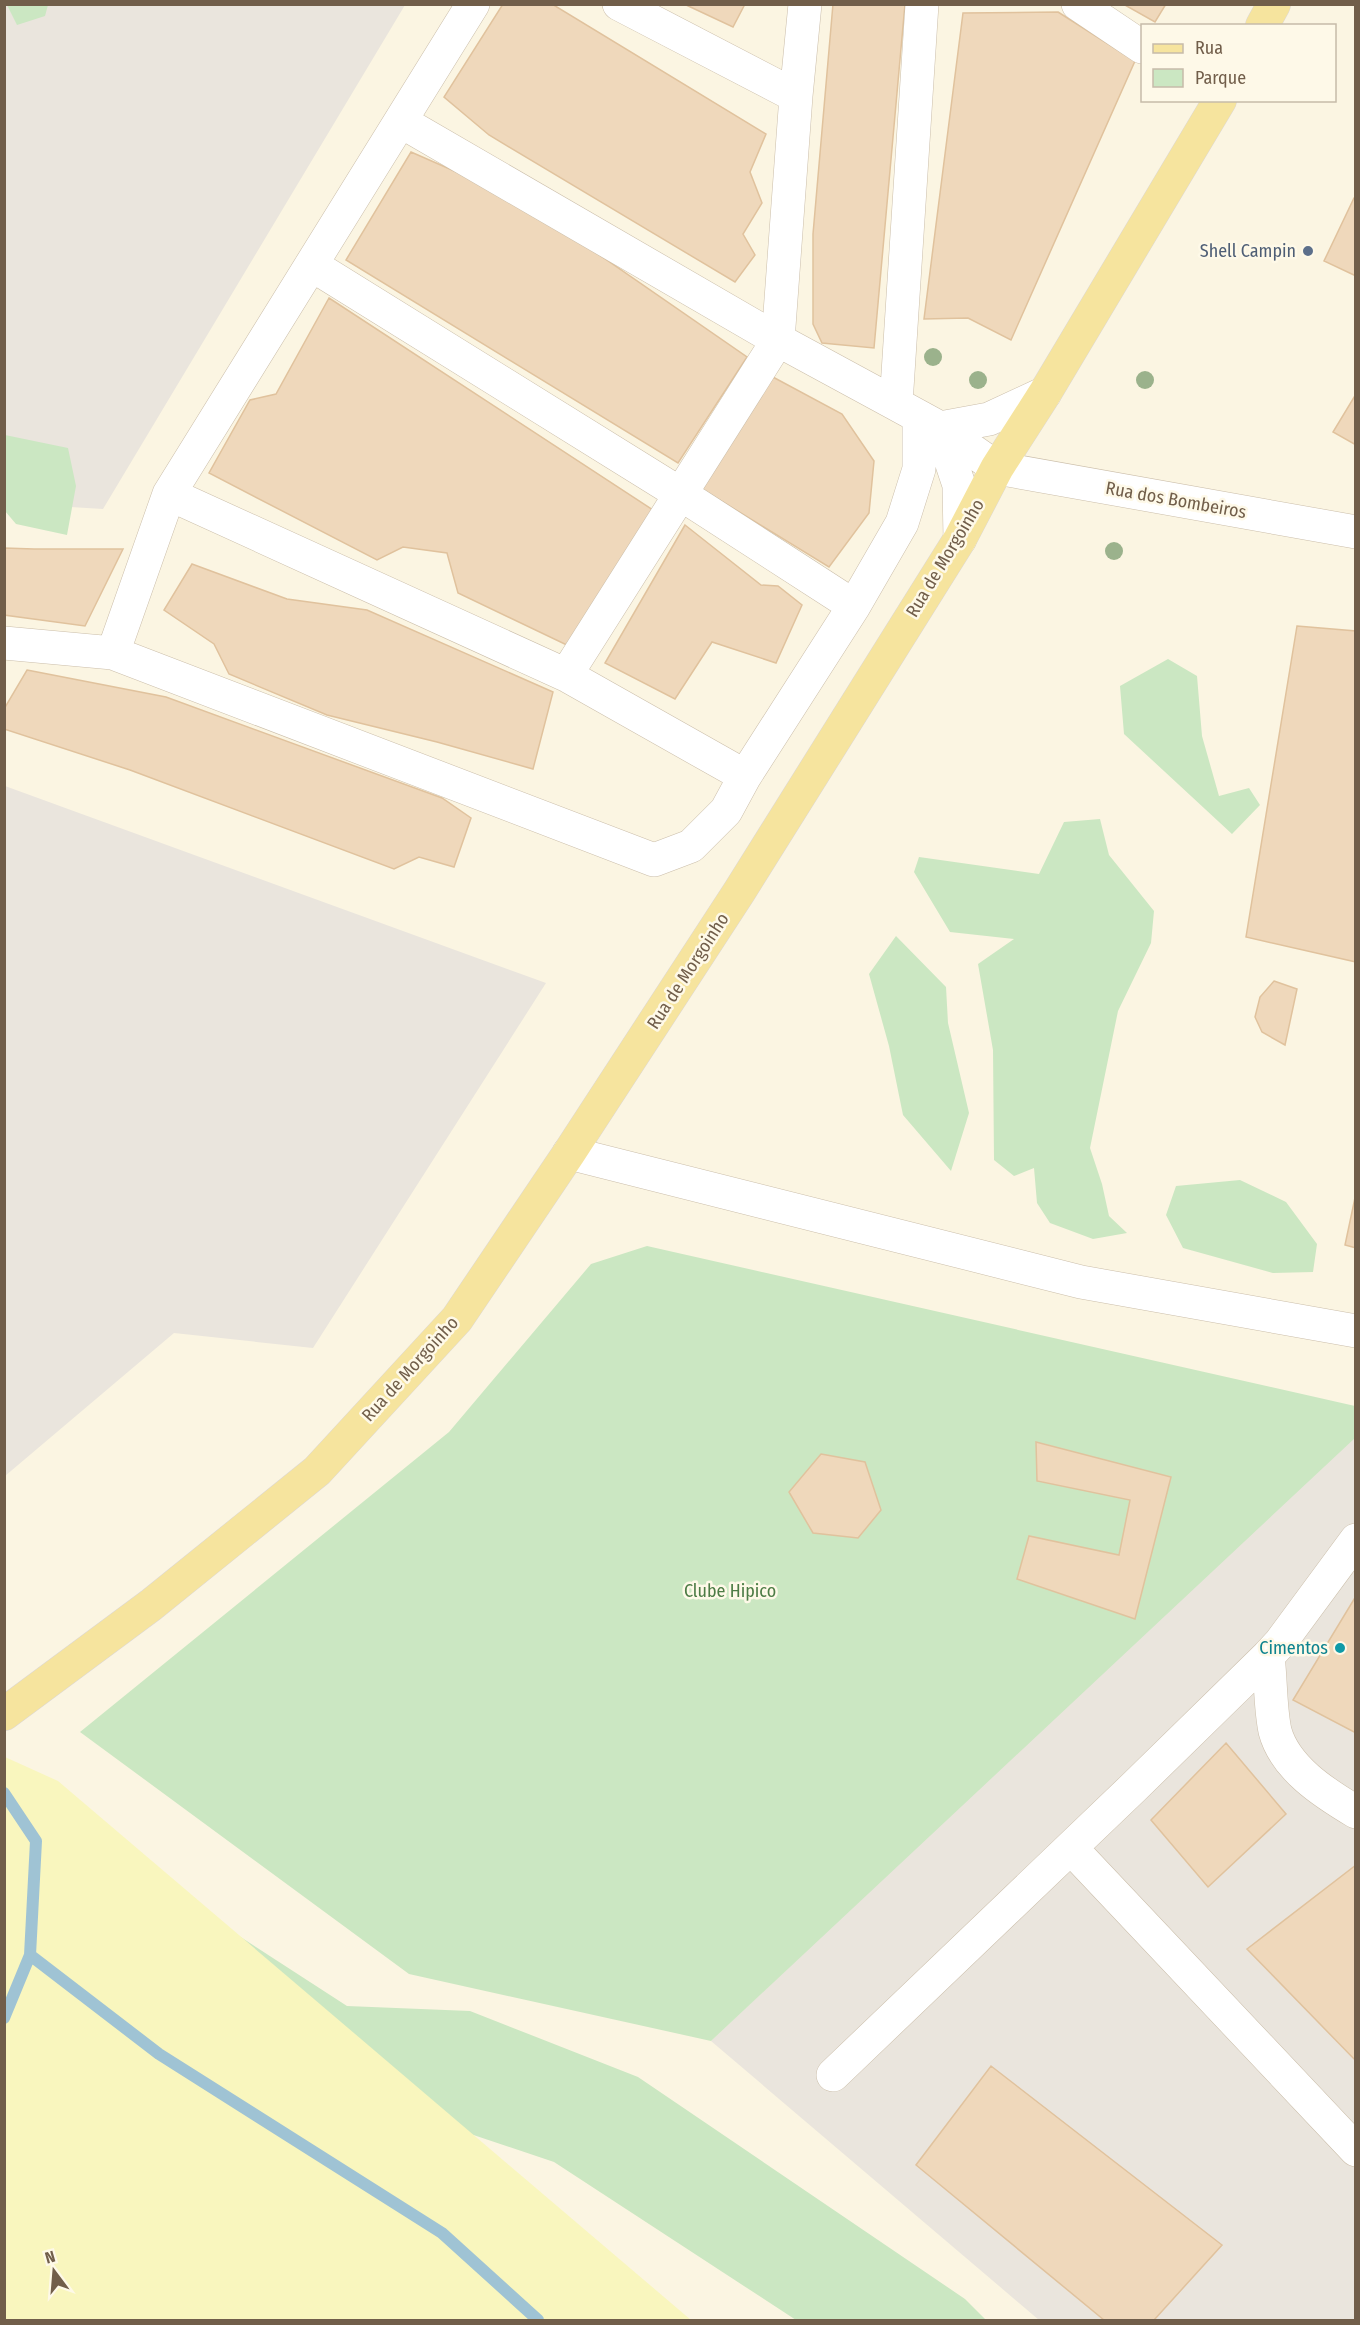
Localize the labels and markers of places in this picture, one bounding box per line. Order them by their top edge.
place label: Shell Campin [1200,240,1296,262]
marker: Shell Campin [1301,244,1315,258]
place label: Cimentos [1259,1637,1328,1659]
marker: Cimentos [1333,1641,1347,1655]

